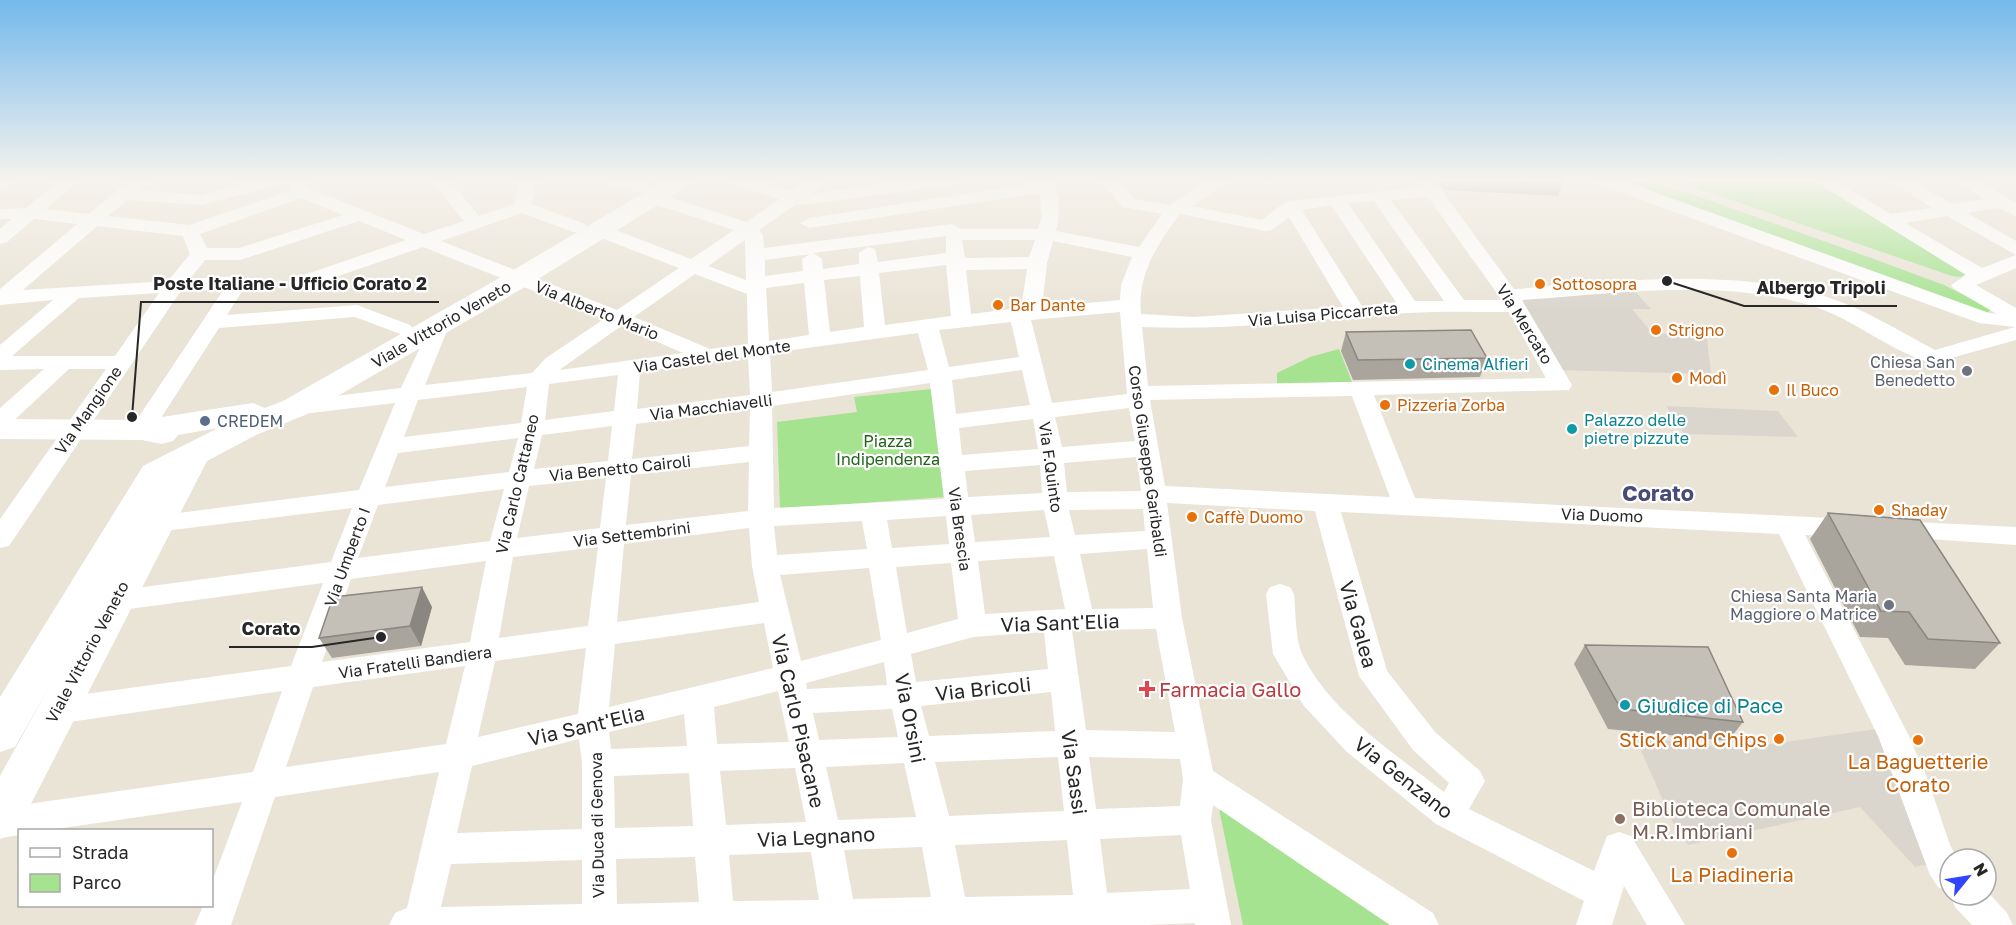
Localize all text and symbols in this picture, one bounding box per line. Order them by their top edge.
callout: Poste Italiane - Ufficio Corato 2 [141,266,439,302]
callout: Albergo Tripoli [1744,270,1897,306]
text: Poste Italiane - Ufficio Corato 2 [153,272,427,294]
place label: Sottosopra [1552,274,1637,294]
street label: Viale Vittorio Veneto [368,276,514,372]
street label: Via Alberto Mario [532,276,662,344]
text: Albergo Tripoli [1756,276,1886,298]
marker: Sottosopra [1533,277,1547,291]
street label: Via Mercato [1492,280,1558,368]
place label: Bar Dante [1010,295,1086,315]
street label: Via Luisa Piccarreta [1247,297,1399,331]
marker: Bar Dante [991,298,1005,312]
place label: Strigno [1668,320,1724,340]
marker: Strigno [1649,323,1663,337]
street label: Via Castel del Monte [632,335,792,377]
place label: Chiesa San Benedetto [1870,352,1955,390]
place label: Cinema Alfieri [1422,354,1529,374]
marker: Cinema Alfieri [1403,357,1417,371]
street label: Via Mangione [50,362,126,458]
street label: Corso Giuseppe Garibaldi [1125,364,1171,558]
marker: Chiesa San Benedetto [1960,364,1974,378]
place label: Modì [1689,368,1727,388]
marker: Modì [1670,371,1684,385]
place label: Il Buco [1786,380,1839,400]
marker: Il Buco [1767,383,1781,397]
street label: Via Macchiavelli [648,390,774,424]
place label: Pizzeria Zorba [1397,395,1505,415]
marker: Pizzeria Zorba [1378,398,1392,412]
place label: Palazzo delle pietre pizzute [1584,410,1689,448]
place label: CREDEM [217,411,283,431]
street label: Via Carlo Cattaneo [491,412,543,556]
marker: CREDEM [198,414,212,428]
street label: Via F.Quinto [1035,420,1067,514]
marker: Palazzo delle pietre pizzute [1565,422,1579,436]
park label: Piazza Indipendenza [836,431,940,469]
street label: Via Benetto Cairoli [548,451,692,485]
district label: Corato [1622,479,1694,506]
street label: Via Brescia [944,486,976,572]
place label: Shaday [1891,500,1948,520]
marker: Shaday [1872,503,1886,517]
street label: Via Umberto I [320,504,374,610]
street label: Via Duomo [1561,504,1643,526]
place label: Caffè Duomo [1204,507,1303,527]
marker: Caffè Duomo [1185,510,1199,524]
street label: Via Settembrini [572,517,692,551]
street label: Viale Vittorio Veneto [41,578,133,726]
street label: Via Galea [1335,578,1383,670]
place label: Chiesa Santa Maria Maggiore o Matrice [1730,586,1877,624]
marker: Chiesa Santa Maria Maggiore o Matrice [1882,598,1896,612]
street label: Via Sant'Elia [1000,608,1120,636]
callout: Corato [229,611,312,647]
text: Corato [242,617,301,639]
street label: Via Carlo Pisacane [767,632,831,810]
street label: Via Fratelli Bandiera [337,641,493,683]
street label: Via Orsini [891,671,931,765]
street label: Via Bricoli [934,671,1032,705]
place label: Farmacia Gallo [1159,677,1301,701]
marker: Farmacia Gallo [1140,682,1154,696]
place label: Giudice di Pace [1637,693,1783,717]
marker: Giudice di Pace [1618,698,1632,712]
street label: Via Sant'Elia [525,700,647,750]
place label: Stick and Chips [1619,727,1767,751]
street label: Via Sassi [1057,728,1093,816]
street label: Via Genzano [1350,731,1458,823]
marker: Stick and Chips [1772,732,1786,746]
marker: La Baguetterie Corato [1911,733,1925,747]
place label: La Baguetterie Corato [1848,749,1988,796]
street label: Via Duca di Genova [586,752,608,898]
place label: Biblioteca Comunale M.R.Imbriani [1632,796,1830,843]
marker: Biblioteca Comunale M.R.Imbriani [1613,812,1627,826]
street label: Via Legnano [756,821,876,851]
legend [18,829,213,907]
text: Strada [72,841,129,863]
marker: La Piadineria [1725,846,1739,860]
north arrow [1938,847,1998,907]
text: N [1969,859,1993,880]
place label: La Piadineria [1670,862,1794,886]
text: Parco [72,871,121,893]

